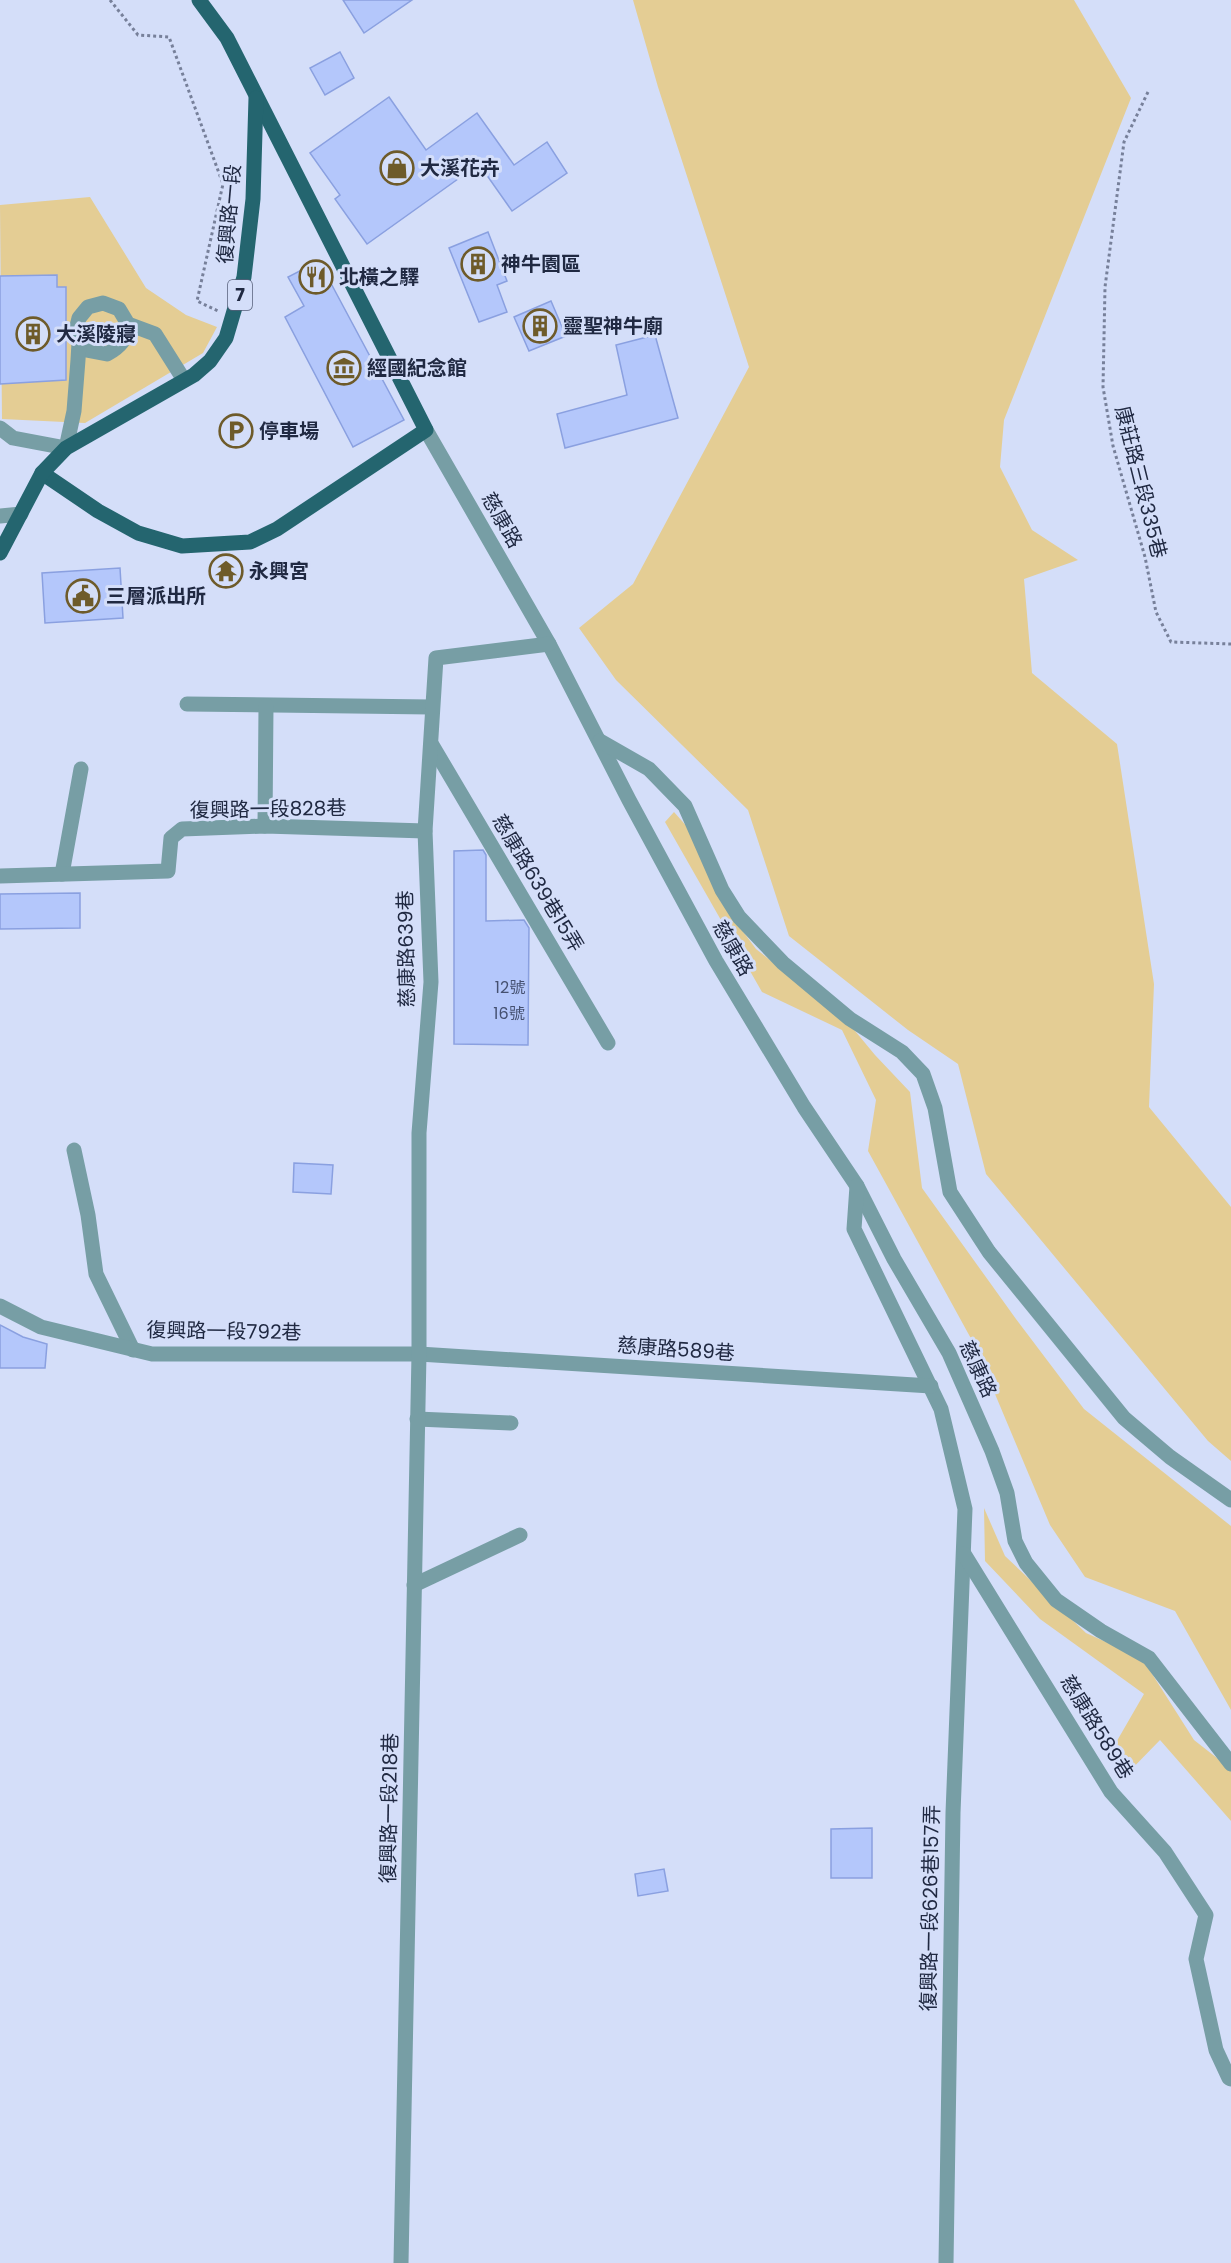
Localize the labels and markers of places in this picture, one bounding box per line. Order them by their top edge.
shop icon: 大溪花卉 [379,150,415,186]
place label: 大溪花卉 [420,154,500,182]
building icon: 神牛園區 [460,246,496,282]
place label: 神牛園區 [501,250,581,278]
restaurant icon: 北橫之驛 [298,259,334,295]
place label: 北橫之驛 [339,263,419,291]
building icon: 靈聖神牛廟 [522,308,558,344]
place label: 靈聖神牛廟 [563,312,663,340]
building icon: 大溪陵寢 [15,316,51,352]
place label: 大溪陵寢 [56,320,136,348]
museum icon: 經國紀念館 [326,350,362,386]
place label: 經國紀念館 [367,354,467,382]
parking icon: 停車場 [218,413,254,449]
place label: 停車場 [259,417,319,445]
temple icon: 永興宮 [208,553,244,589]
place label: 永興宮 [249,557,309,585]
public building icon: 三層派出所 [65,578,101,614]
place label: 三層派出所 [106,582,206,610]

